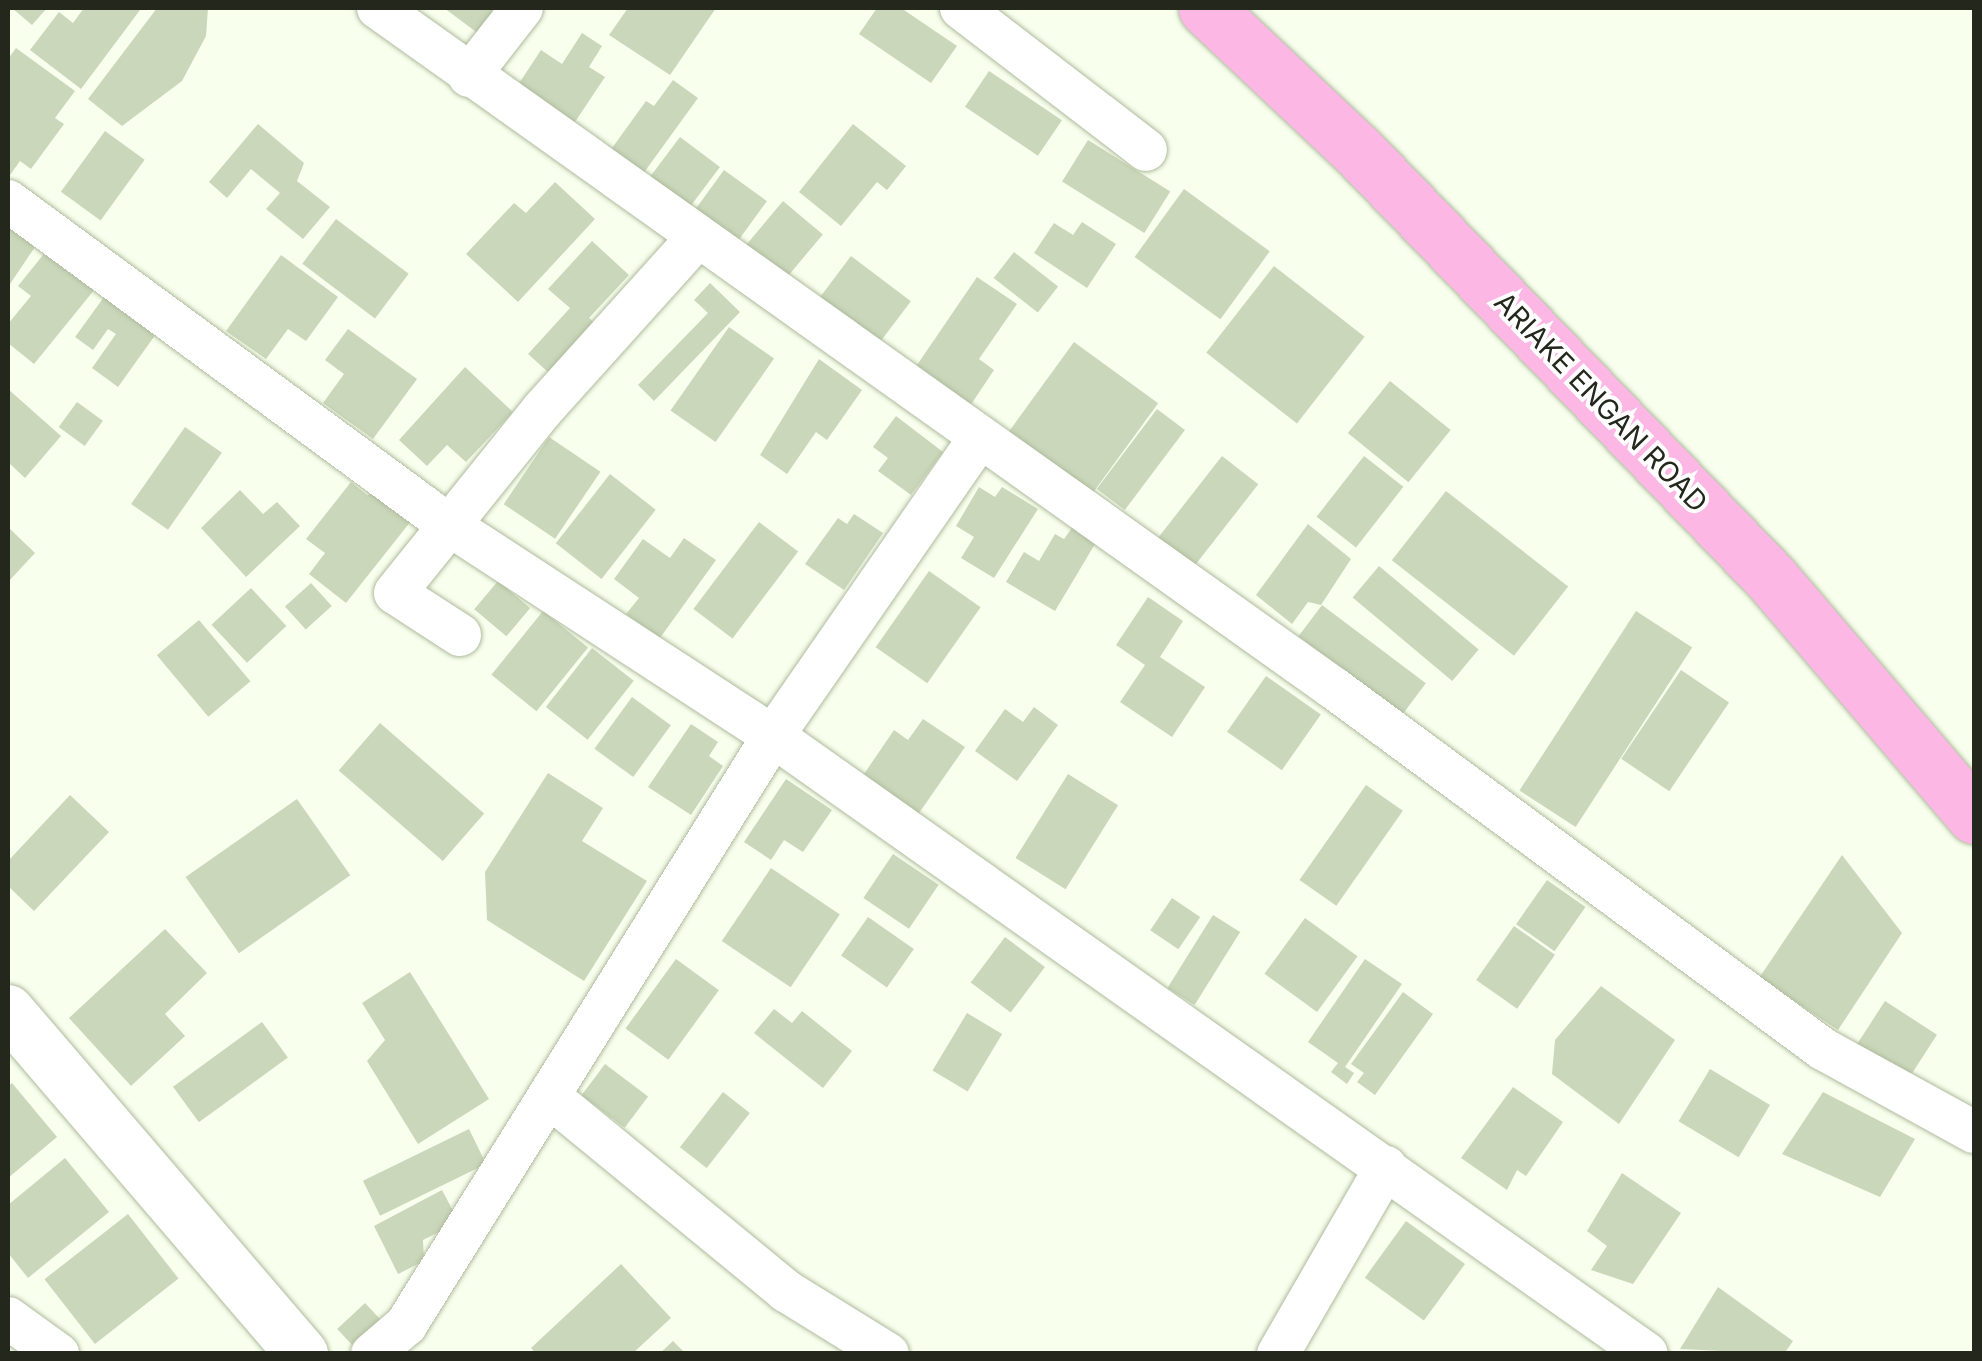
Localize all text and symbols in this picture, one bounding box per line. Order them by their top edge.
street label: ARIAKE ENGAN ROAD [1487,285,1715,519]

